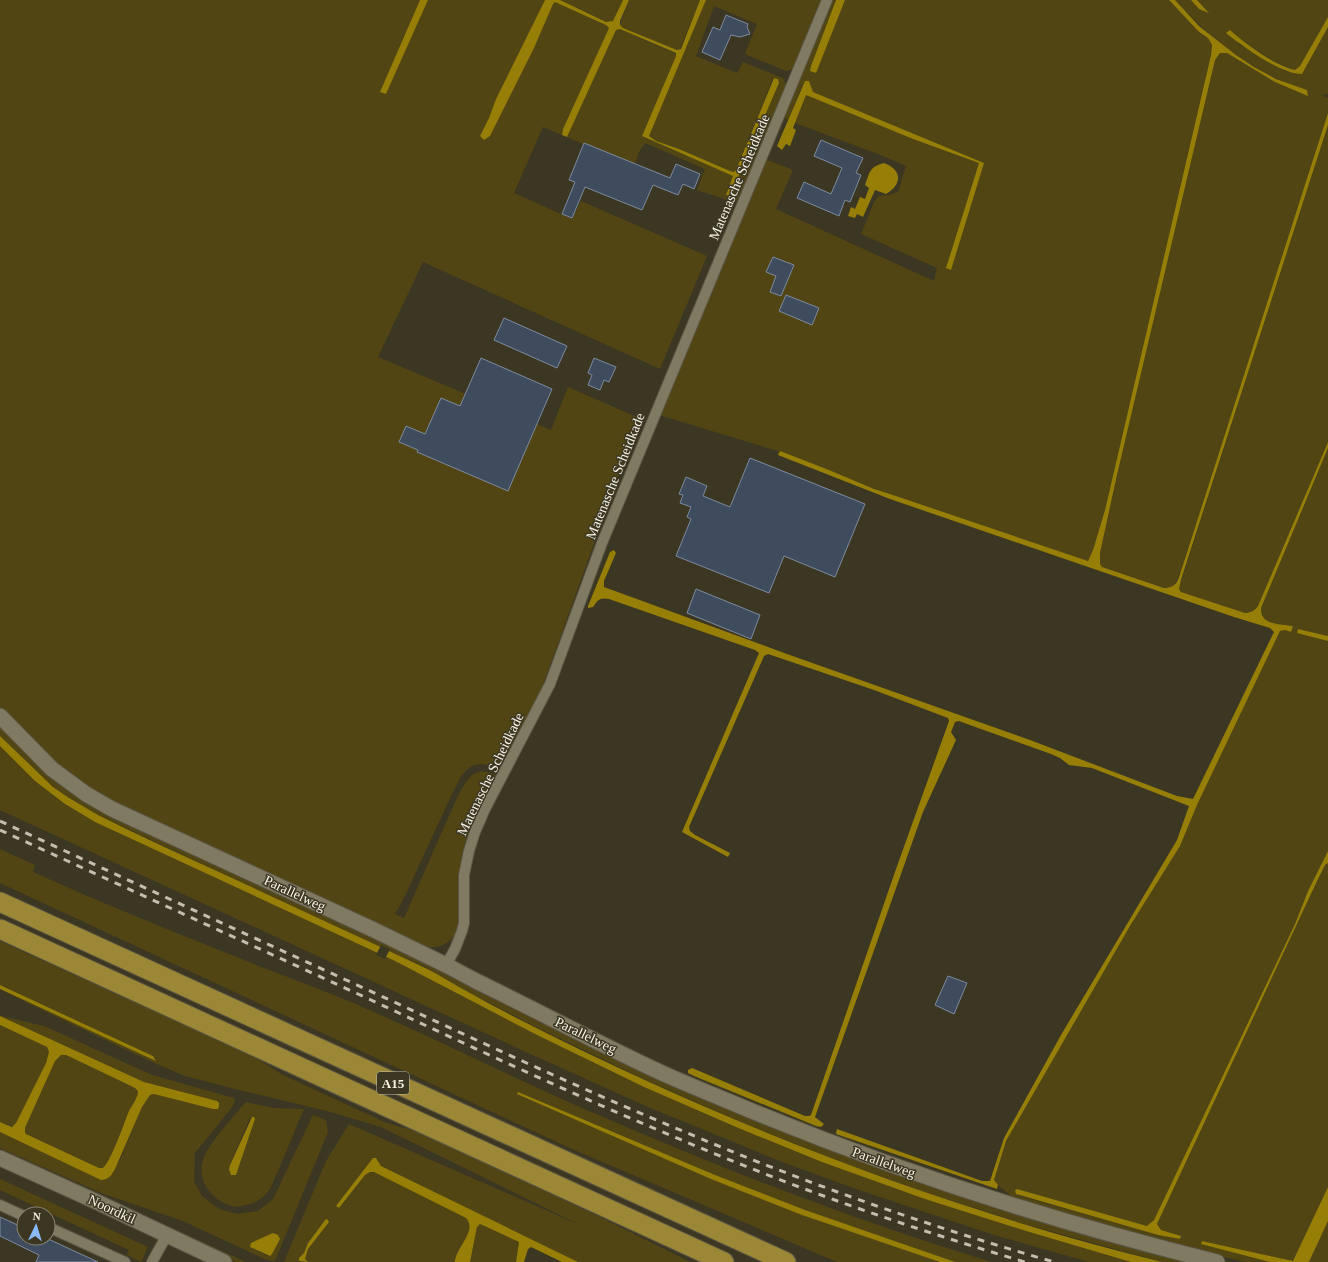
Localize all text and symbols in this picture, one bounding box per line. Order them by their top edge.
street label: Matenasche Scheidkade [706,112,773,242]
street label: Matenasche Scheidkade [583,411,648,542]
street label: Matenasche Scheidkade [454,710,527,838]
street label: Parallelweg [262,873,328,914]
street label: Parallelweg [553,1014,619,1057]
road number: A15 [377,1072,409,1094]
street label: Parallelweg [850,1144,917,1181]
street label: Noordkil [86,1192,138,1227]
north arrow [16,1206,56,1246]
text: N [32,1210,41,1222]

